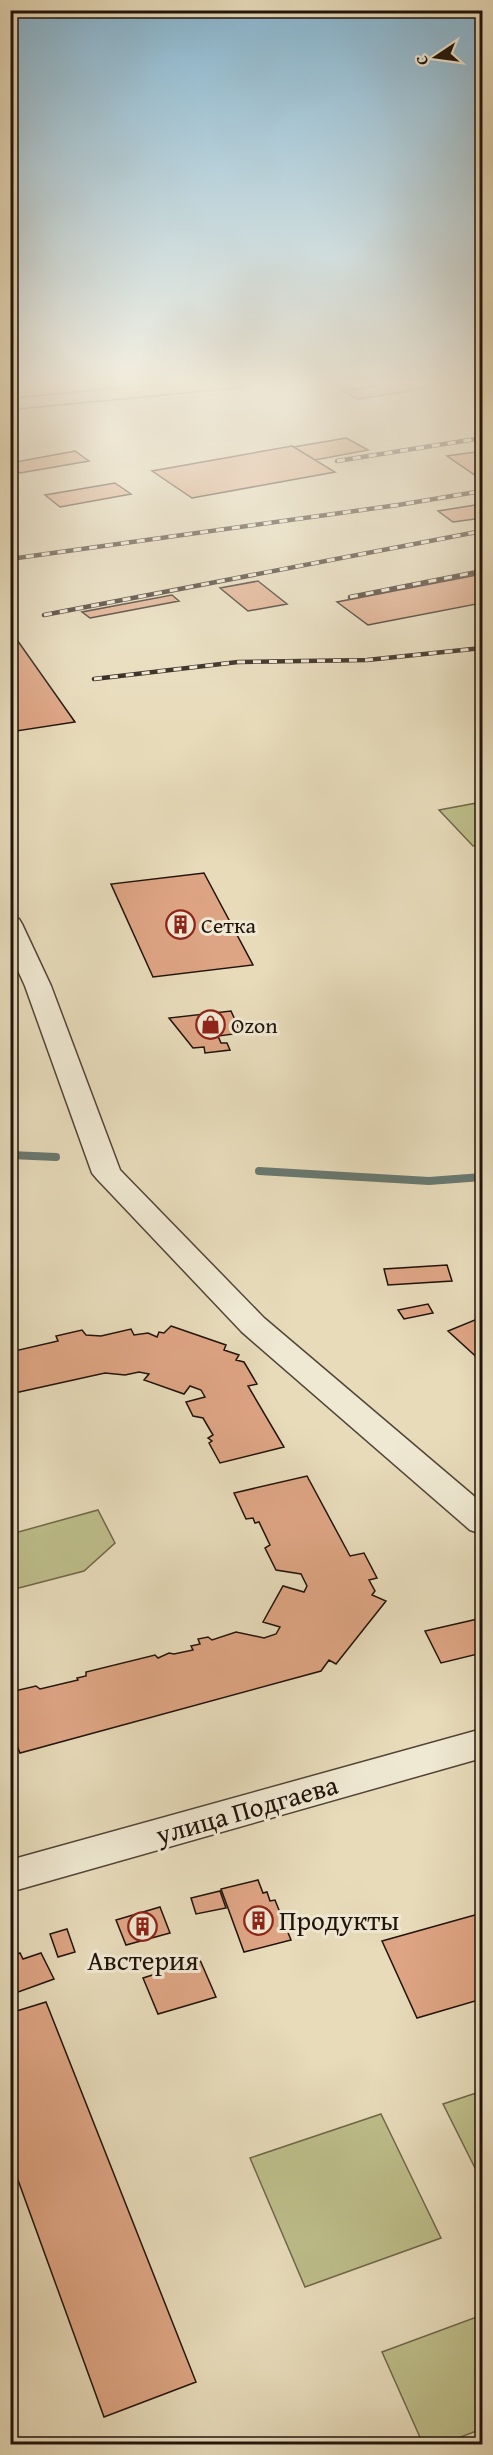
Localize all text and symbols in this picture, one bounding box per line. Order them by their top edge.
north arrow [406,27,466,87]
text: С [409,53,434,67]
building icon: Сетка [164,909,196,941]
place label: Сетка [201,909,256,941]
shop icon: Ozon [194,1009,226,1041]
place label: Ozon [231,1009,278,1041]
street label: улица Подгаева [150,1764,343,1854]
place label: Продукты [279,1900,399,1940]
building icon: Продукты [242,1905,274,1937]
building icon: Австерия [127,1910,159,1942]
place label: Австерия [87,1940,199,1980]

